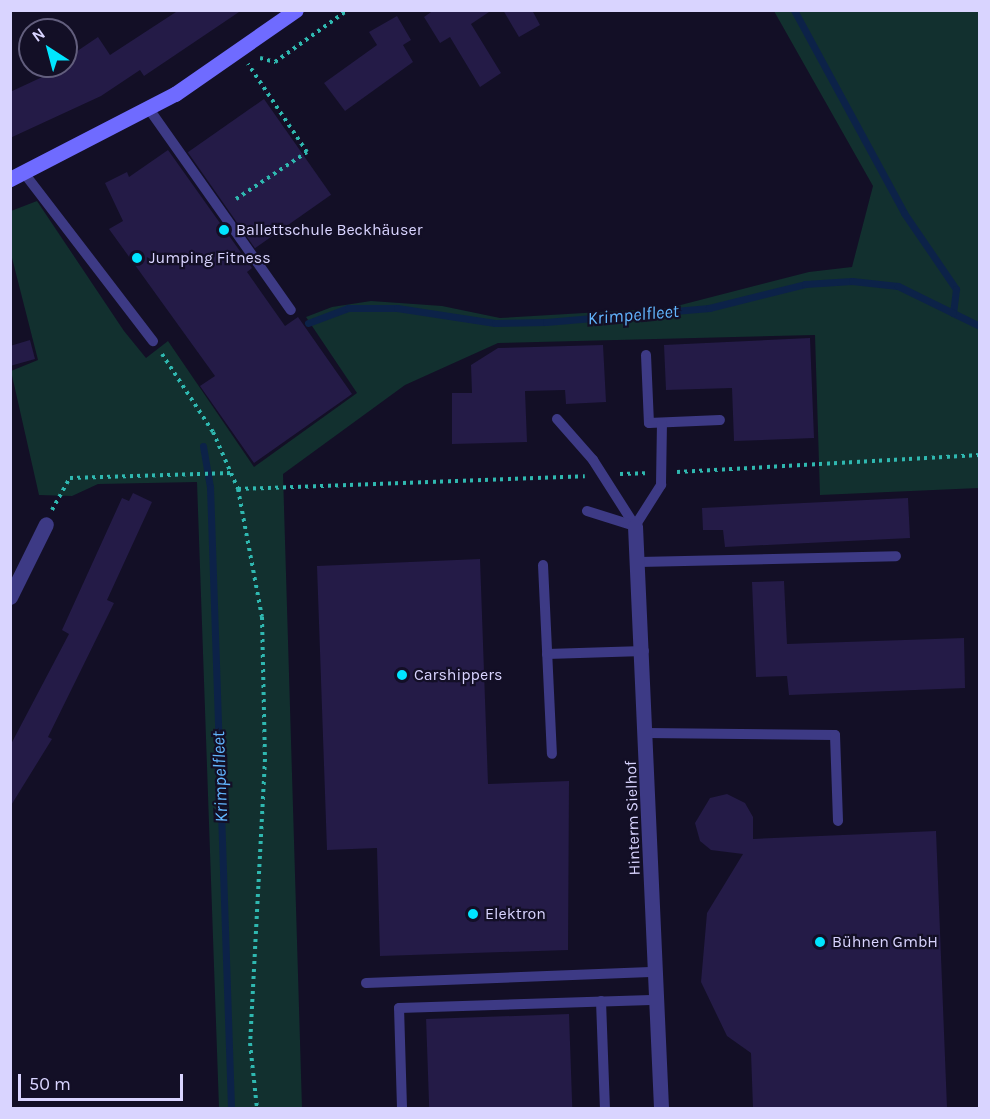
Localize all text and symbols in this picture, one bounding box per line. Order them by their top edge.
north arrow [18,18,78,78]
text: N [28,24,49,46]
place label: Ballettschule Beckhäuser [236,220,422,240]
marker: Ballettschule Beckhäuser [217,223,231,237]
place label: Jumping Fitness [149,248,271,268]
marker: Jumping Fitness [130,251,144,265]
water label: Krimpelfleet [587,300,679,330]
place label: Carshippers [414,665,502,685]
marker: Carshippers [395,668,409,682]
water label: Krimpelfleet [208,731,232,823]
street label: Hinterm Sielhof [621,760,645,876]
place label: Elektron [485,904,546,924]
marker: Elektron [466,907,480,921]
place label: Bühnen GmbH [832,932,938,952]
marker: Bühnen GmbH [813,935,827,949]
scale bar [21,1062,186,1100]
text: 50 m [29,1073,71,1095]

